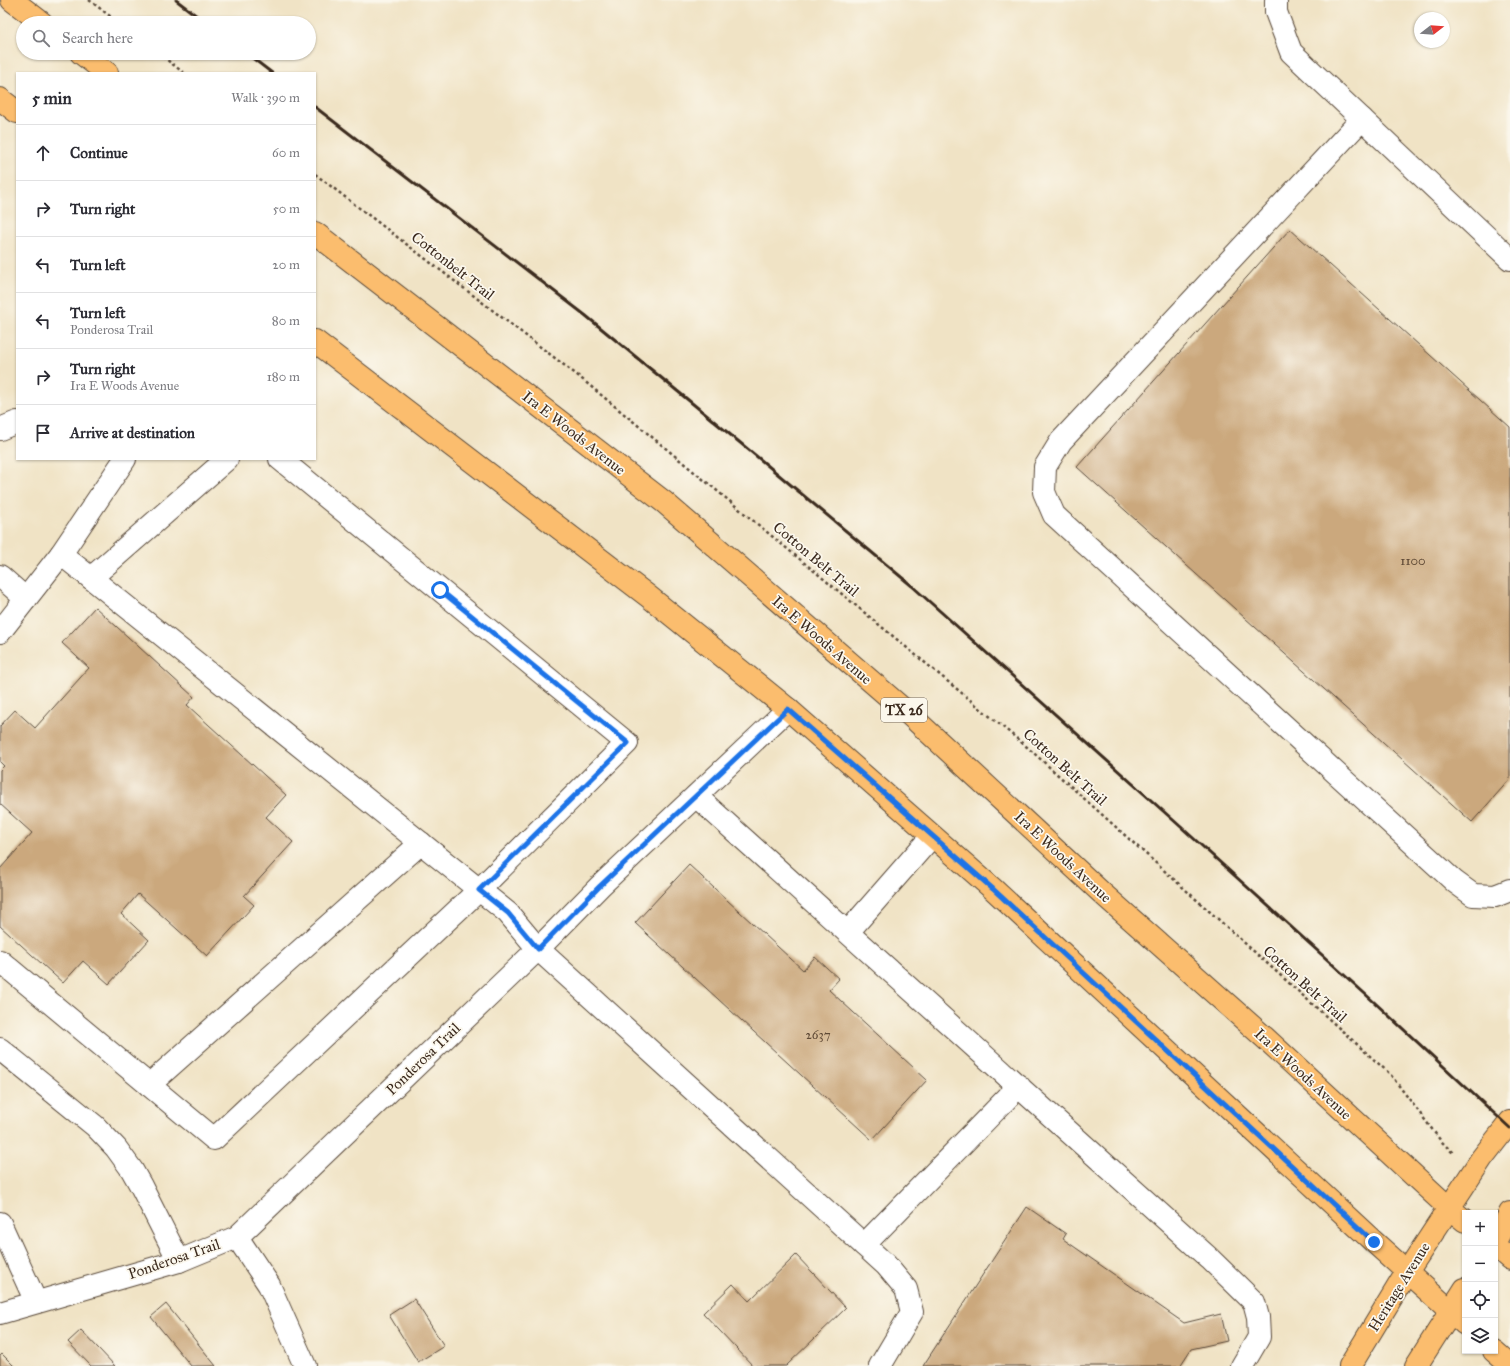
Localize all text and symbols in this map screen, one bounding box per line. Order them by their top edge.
north arrow [1414,12,1450,48]
search box [16,16,316,60]
icon: search [30,27,52,49]
text: Search here [62,29,133,47]
text: 5 min [32,88,72,109]
text: Walk · 390 m [231,90,300,106]
icon: ahead [32,142,54,164]
text: Continue [70,144,128,162]
text: 60 m [272,145,300,161]
icon: right [32,198,54,220]
text: Turn right [70,200,135,218]
text: 50 m [273,201,300,217]
street label: Cottonbelt Trail [408,228,499,305]
icon: left [32,254,54,276]
text: Turn left [70,256,126,274]
text: 20 m [272,257,300,273]
text: Turn left [70,304,126,322]
icon: left [32,310,54,332]
text: 80 m [272,313,300,329]
text: Ponderosa Trail [70,322,153,338]
text: Turn right [70,360,135,378]
icon: right [32,366,54,388]
text: 180 m [267,369,300,385]
text: Ira E Woods Avenue [70,378,179,394]
street label: Ira E Woods Avenue [519,387,629,479]
icon: arrive [32,422,54,444]
text: Arrive at destination [70,424,195,442]
street label: Cotton Belt Trail [769,518,863,601]
house number: 1100 [1400,553,1426,569]
route start [431,581,449,599]
street label: Ira E Woods Avenue [769,592,875,688]
road number: TX 26 [881,698,927,722]
street label: Cotton Belt Trail [1019,725,1111,810]
street label: Ira E Woods Avenue [1011,808,1115,906]
street label: Cotton Belt Trail [1259,942,1351,1027]
street label: Ponderosa Trail [382,1018,464,1099]
street label: Ira E Woods Avenue [1251,1025,1355,1123]
house number: 2637 [805,1027,831,1043]
map controls [1462,1210,1498,1354]
button: + [1462,1210,1498,1246]
route end [1365,1233,1383,1251]
street label: Ponderosa Trail [126,1235,223,1283]
street label: Heritage Avenue [1364,1239,1434,1335]
button: − [1462,1246,1498,1282]
button: locate [1462,1282,1498,1318]
button: layers [1462,1318,1498,1354]

